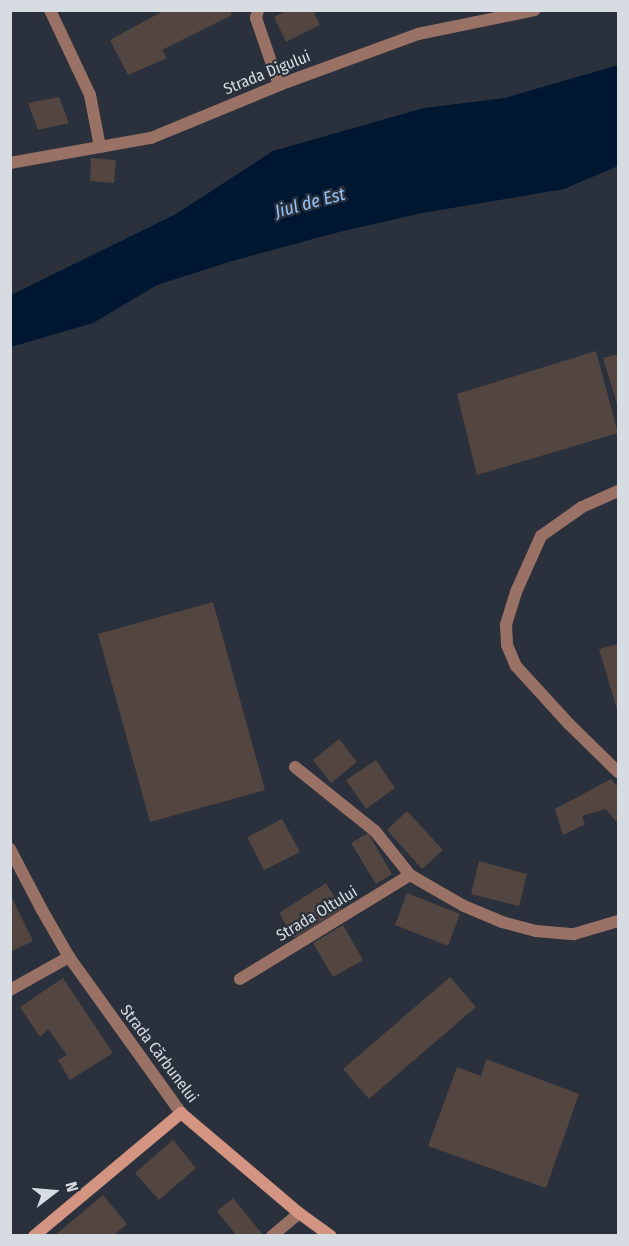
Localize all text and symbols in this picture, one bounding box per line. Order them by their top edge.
street label: Strada Digului [221,47,313,99]
water label: Jiul de Est [273,183,347,223]
street label: Strada Oltului [273,882,361,946]
street label: Strada Cărbunelui [116,1001,202,1107]
north arrow [24,1162,84,1222]
text: N [61,1180,82,1194]

